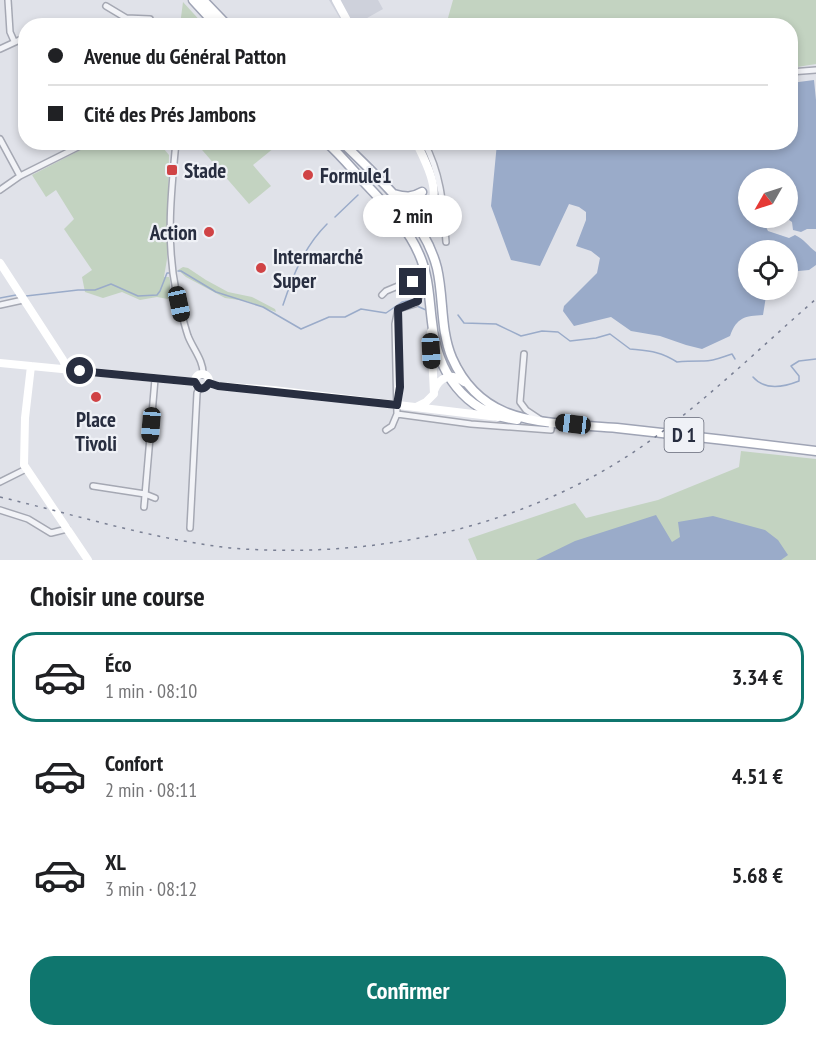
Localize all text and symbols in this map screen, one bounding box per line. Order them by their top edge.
text: Avenue du Général Patton [84,42,286,70]
text: Cité des Prés Jambons [84,100,256,128]
place label: Stade [184,157,226,184]
place label: Formule1 [320,162,392,189]
marker: Stade [165,163,179,177]
marker: Formule1 [301,168,315,182]
north arrow [738,168,798,228]
map controls [738,168,798,300]
callout: 2 min [364,195,462,237]
text: 2 min [392,203,433,229]
place label: Action [149,219,197,246]
marker: Action [202,225,216,239]
button: locate [738,240,798,300]
place label: Intermarché Super [273,243,363,294]
marker: Intermarché Super [254,261,268,275]
route end [399,268,426,295]
car [166,285,192,323]
car [421,333,441,369]
route start [66,357,93,384]
marker: Place Tivoli [89,390,103,404]
place label: Place Tivoli [75,406,117,457]
car [140,406,162,444]
car [554,413,592,435]
road number: D 1 [664,418,704,452]
text: Choisir une course [30,579,205,613]
icon: car [33,650,87,704]
text: Éco [105,650,132,678]
text: 3.34 € [732,663,783,691]
text: 1 min · 08:10 [105,678,197,704]
icon: car [33,749,87,803]
text: Confort [105,749,163,777]
text: 4.51 € [732,762,783,790]
text: 2 min · 08:11 [105,777,197,803]
icon: car [33,848,87,902]
text: XL [105,848,126,876]
text: 5.68 € [732,861,783,889]
text: 3 min · 08:12 [105,876,197,902]
button: Confirmer [30,956,786,1025]

